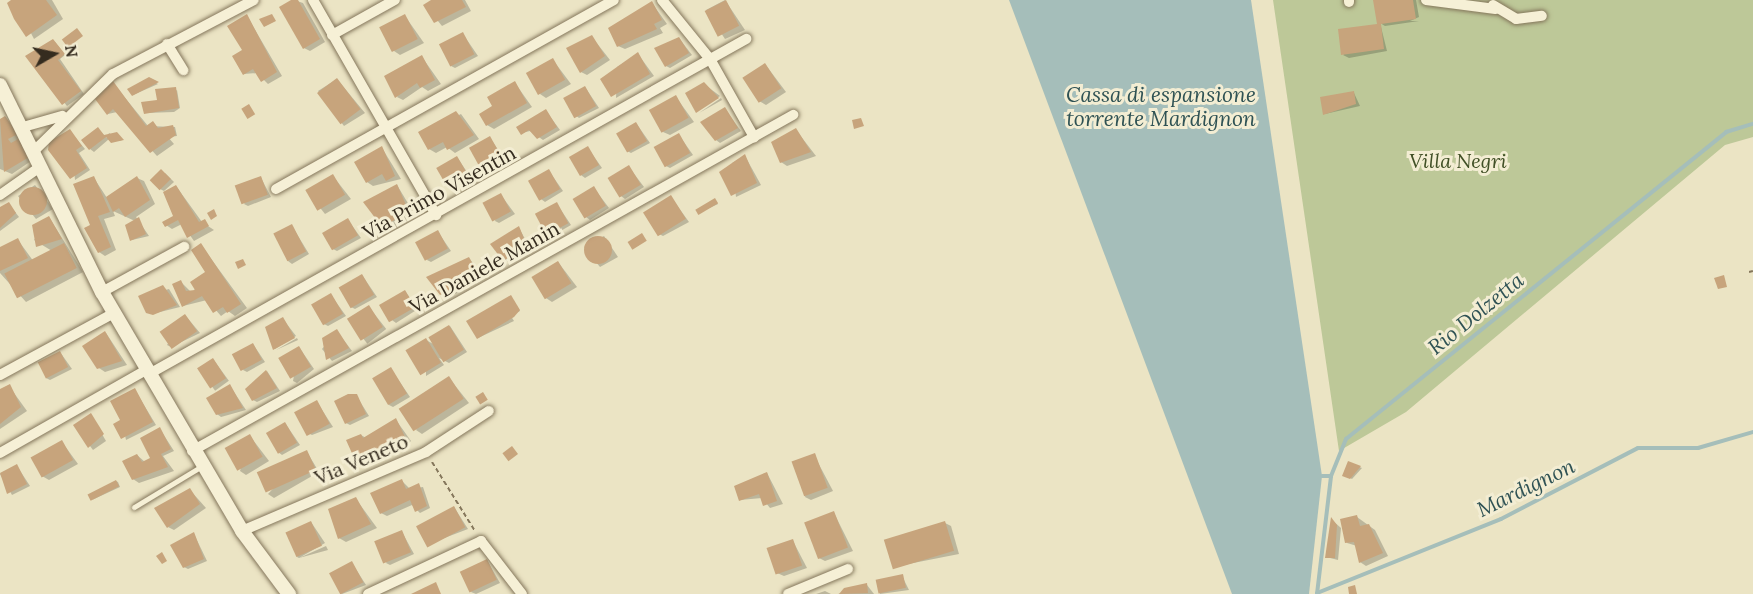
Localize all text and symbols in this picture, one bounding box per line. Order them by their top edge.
north arrow [24,24,84,84]
text: N [61,44,83,59]
water label: Cassa di espansione torrente Mardignon [1066,82,1256,132]
street label: Via Primo Visentin [358,140,520,244]
park label: Villa Negri [1409,148,1507,172]
street label: Via Daniele Manin [405,216,563,318]
water label: Rio Dolzetta [1423,268,1529,360]
street label: Via Veneto [311,429,411,489]
water label: Mardignon [1473,453,1579,523]

